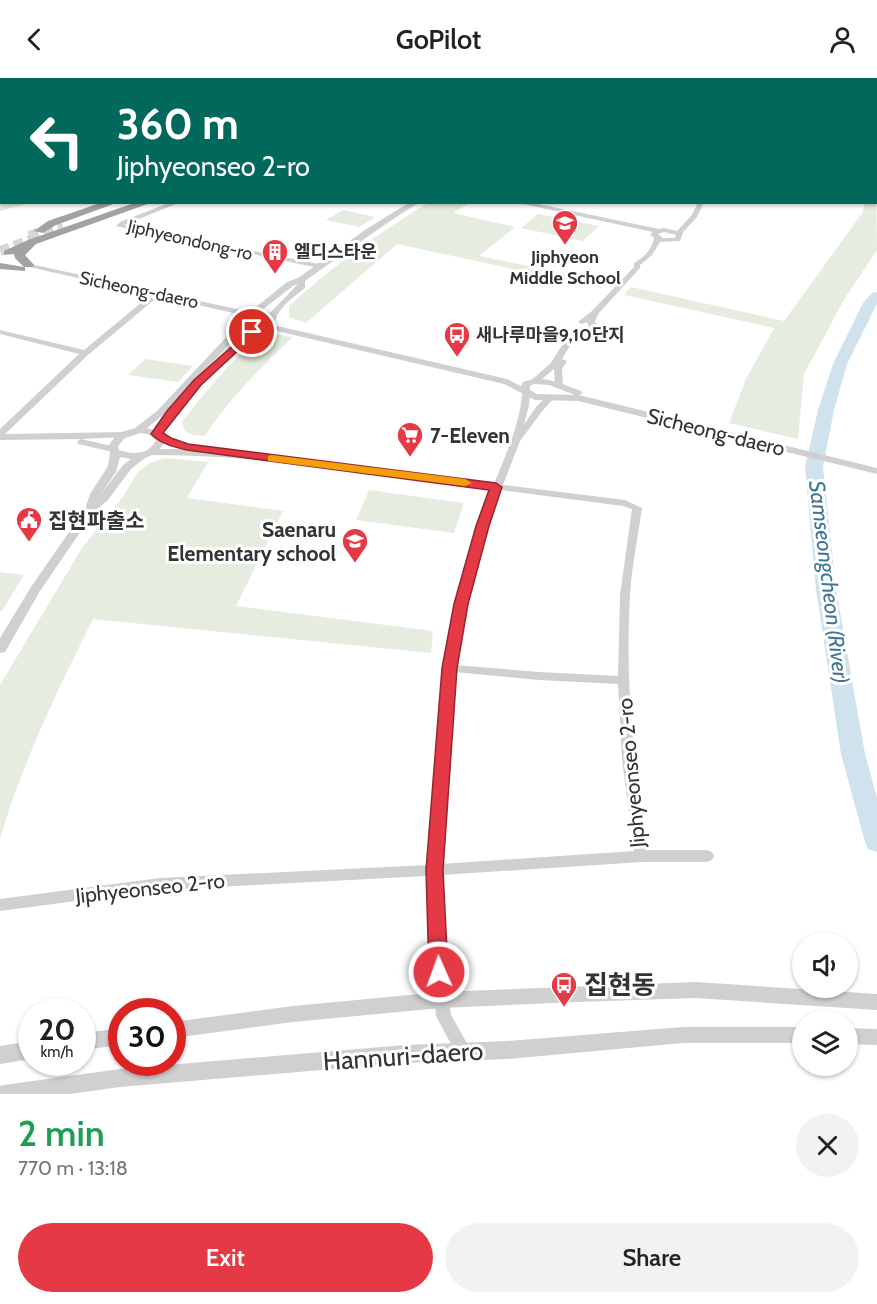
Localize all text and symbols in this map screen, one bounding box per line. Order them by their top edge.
icon: back [18,23,51,56]
text: GoPilot [396,23,481,56]
icon: person [826,23,859,56]
text: 360 m [117,98,239,150]
icon: left [18,102,96,180]
text: Jiphyeonseo 2-ro [117,150,310,183]
school or university icon: Jiphyeon Middle School [550,208,580,246]
street label: Jiphyeondong-ro [124,215,255,265]
building icon: 엘디스타운 [260,237,290,275]
place label: 엘디스타운 [294,241,377,263]
place label: Jiphyeon Middle School [509,246,621,289]
street label: Sicheong-daero [77,267,201,313]
pin [226,306,277,357]
icon: arrive [235,315,268,348]
bus stop icon: 새나루마을9,10단지 [442,320,472,358]
place label: 새나루마을9,10단지 [476,324,625,346]
street label: Sicheong-daero [644,403,788,461]
supermarket icon: 7-Eleven [395,420,425,458]
place label: 7-Eleven [430,423,510,448]
water label: Samseongcheon (River) [803,479,855,685]
public building icon: 집현파출소 [14,505,44,543]
place label: 집현파출소 [48,508,145,533]
place label: Saenaru Elementary school [167,517,336,566]
school or university icon: Saenaru Elementary school [340,526,370,564]
street label: Jiphyeonseo 2-ro [612,697,650,850]
street label: Jiphyeonseo 2-ro [73,868,226,908]
map controls [792,932,858,1076]
button: sound [792,932,858,998]
position arrow [407,940,471,1004]
place label: 집현동 [584,969,656,1001]
bus stop icon: 집현동 [549,970,579,1008]
speed limit sign: 30 [108,998,186,1076]
button: layers [792,1010,858,1076]
text: 20 [38,1011,76,1048]
street label: Hannuri-daero [322,1034,484,1078]
text: km/h [41,1043,73,1061]
text: 2 min [18,1111,105,1155]
button: close [796,1114,859,1177]
text: 770 m · 13:18 [18,1156,128,1180]
button: Exit [18,1223,433,1292]
button: Share [445,1223,859,1292]

